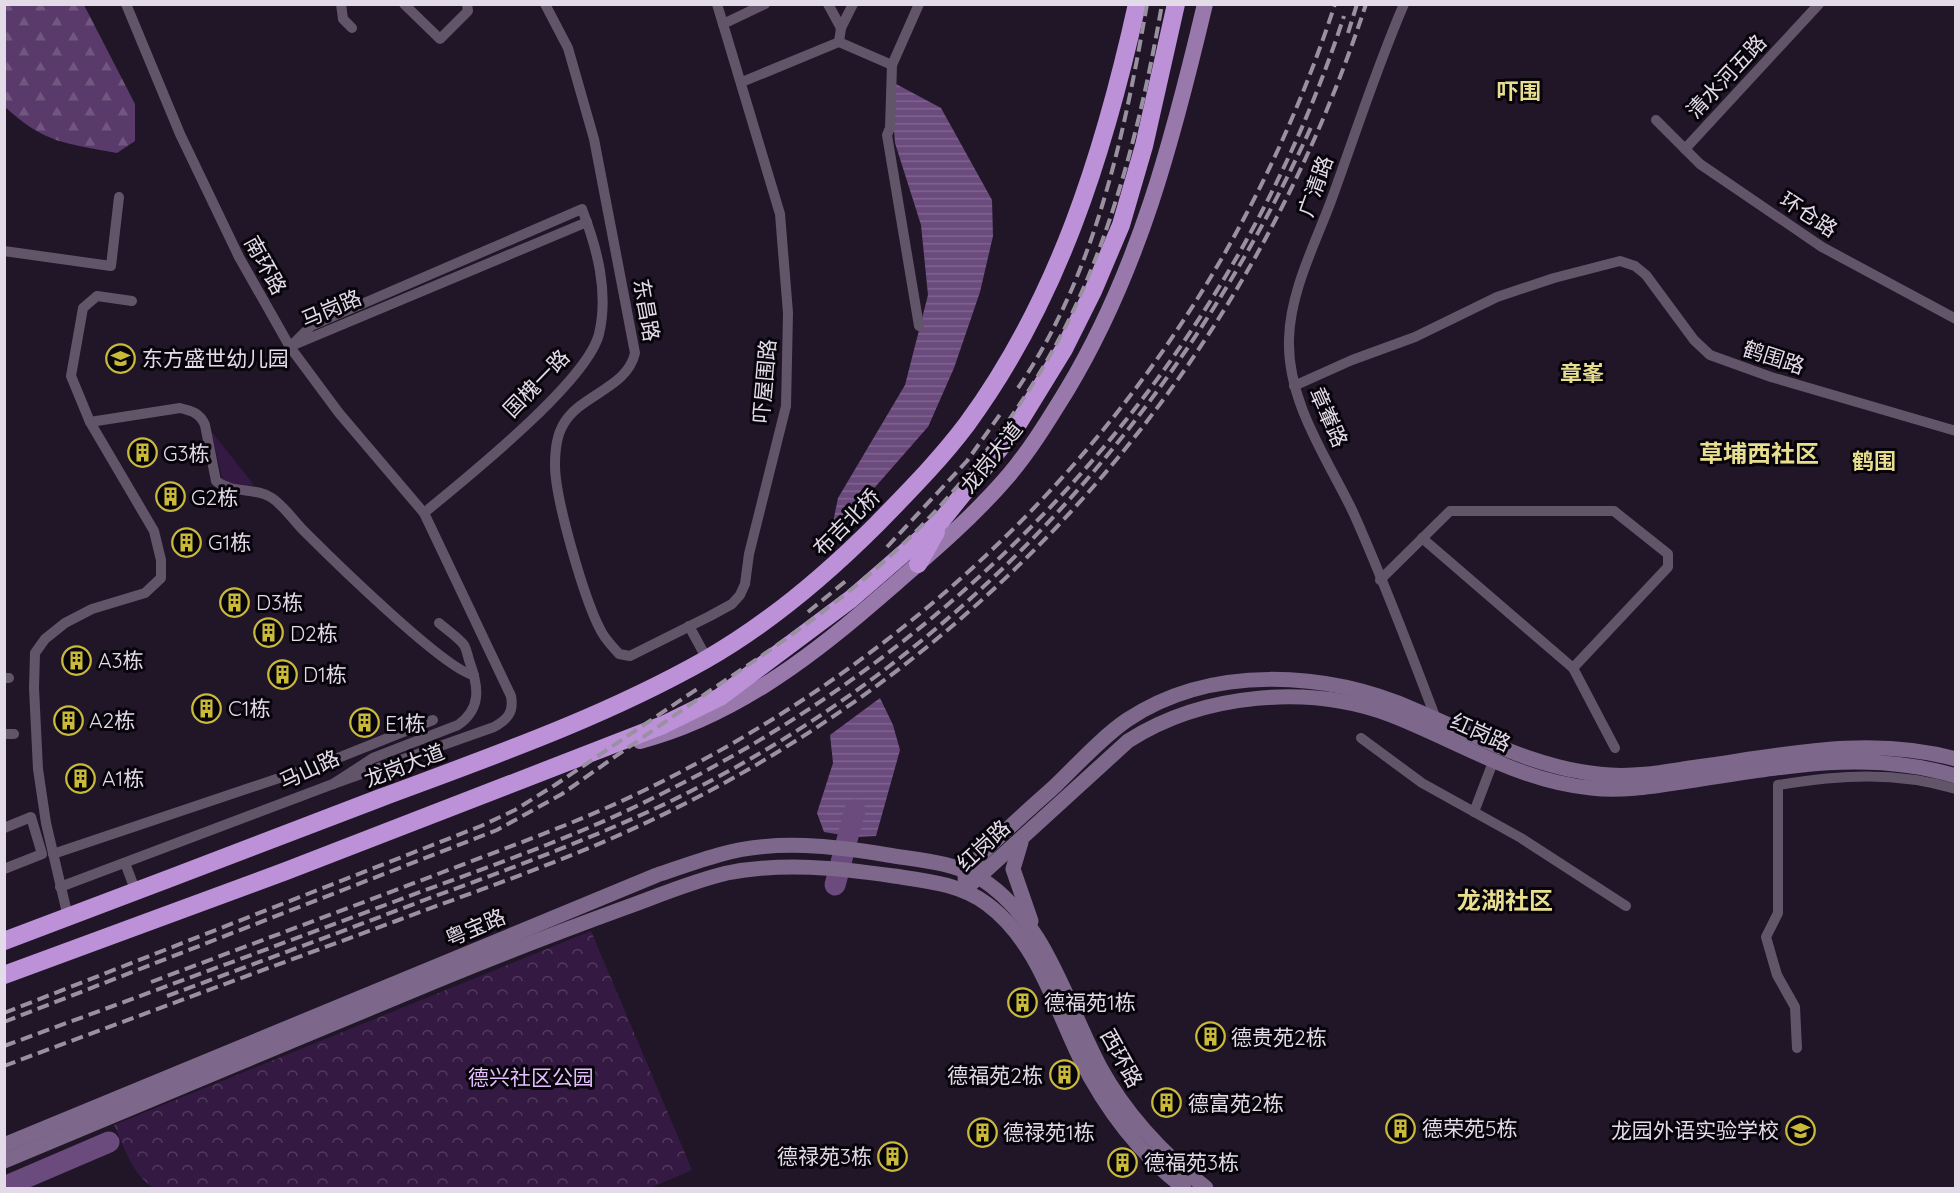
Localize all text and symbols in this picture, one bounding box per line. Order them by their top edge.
street label: 清水河五路 [1681,29,1771,123]
district label: 吓围 [1497,77,1541,105]
street label: 广清路 [1292,152,1338,220]
street label: 环仓路 [1776,186,1842,242]
street label: 南环路 [239,231,293,299]
street label: 东昌路 [629,277,665,343]
street label: 马岗路 [297,284,365,332]
street label: 鹤围路 [1740,335,1808,379]
street label: 吓屋围路 [747,338,781,424]
school or university icon: 东方盛世幼儿园 [105,342,137,374]
street label: 国槐一路 [497,344,575,422]
place label: 东方盛世幼儿园 [142,345,289,371]
district label: 章峯 [1560,359,1604,387]
street label: 章輋路 [1304,383,1354,451]
street label: 龙岗大道 [954,416,1028,498]
building icon: G3栋 [126,437,158,469]
district label: 草埔西社区 [1699,438,1819,468]
place label: G3栋 [163,440,210,466]
district label: 鹤围 [1852,447,1896,475]
building icon: G2栋 [154,481,186,513]
street label: 布吉北桥 [807,483,885,561]
place label: G2栋 [191,484,238,510]
building icon: G1栋 [171,526,203,558]
place label: G1栋 [208,529,251,555]
building icon: D3栋 [219,586,251,618]
place label: D3栋 [256,589,303,615]
building icon: D2栋 [253,617,285,649]
place label: D2栋 [290,620,338,646]
building icon: A3栋 [61,644,93,676]
place label: A3栋 [98,647,144,673]
building icon: D1栋 [266,658,298,690]
place label: D1栋 [303,661,347,687]
building icon: C1栋 [191,692,223,724]
place label: C1栋 [228,695,270,721]
building icon: A2栋 [52,704,84,736]
place label: A2栋 [89,707,135,733]
building icon: E1栋 [348,707,380,739]
street label: 红岗路 [1447,707,1515,757]
place label: E1栋 [385,710,426,736]
street label: 龙岗大道 [360,738,448,792]
street label: 马山路 [275,744,343,794]
building icon: A1栋 [65,762,97,794]
place label: A1栋 [102,765,144,791]
street label: 红岗路 [951,814,1015,876]
district label: 龙湖社区 [1457,885,1553,915]
street label: 粤宝路 [441,903,509,951]
building icon: 德福苑1栋 [1007,986,1039,1018]
place label: 德福苑1栋 [1044,989,1136,1015]
building icon: 德贵苑2栋 [1194,1021,1226,1053]
street label: 西环路 [1095,1024,1149,1092]
place label: 德贵苑2栋 [1231,1024,1327,1050]
building icon: 德福苑2栋 [1048,1059,1080,1091]
place label: 德福苑2栋 [947,1062,1043,1088]
park label: 德兴社区公园 [468,1064,594,1090]
building icon: 德富苑2栋 [1151,1087,1183,1119]
place label: 德富苑2栋 [1188,1090,1284,1116]
building icon: 德荣苑5栋 [1385,1112,1417,1144]
school or university icon: 龙园外语实验学校 [1784,1114,1816,1146]
place label: 德荣苑5栋 [1422,1115,1517,1141]
building icon: 德禄苑1栋 [966,1116,998,1148]
place label: 龙园外语实验学校 [1611,1117,1779,1143]
place label: 德禄苑1栋 [1003,1119,1095,1145]
building icon: 德禄苑3栋 [877,1140,909,1172]
place label: 德禄苑3栋 [777,1143,872,1169]
building icon: 德福苑3栋 [1107,1146,1139,1178]
place label: 德福苑3栋 [1144,1149,1239,1175]

